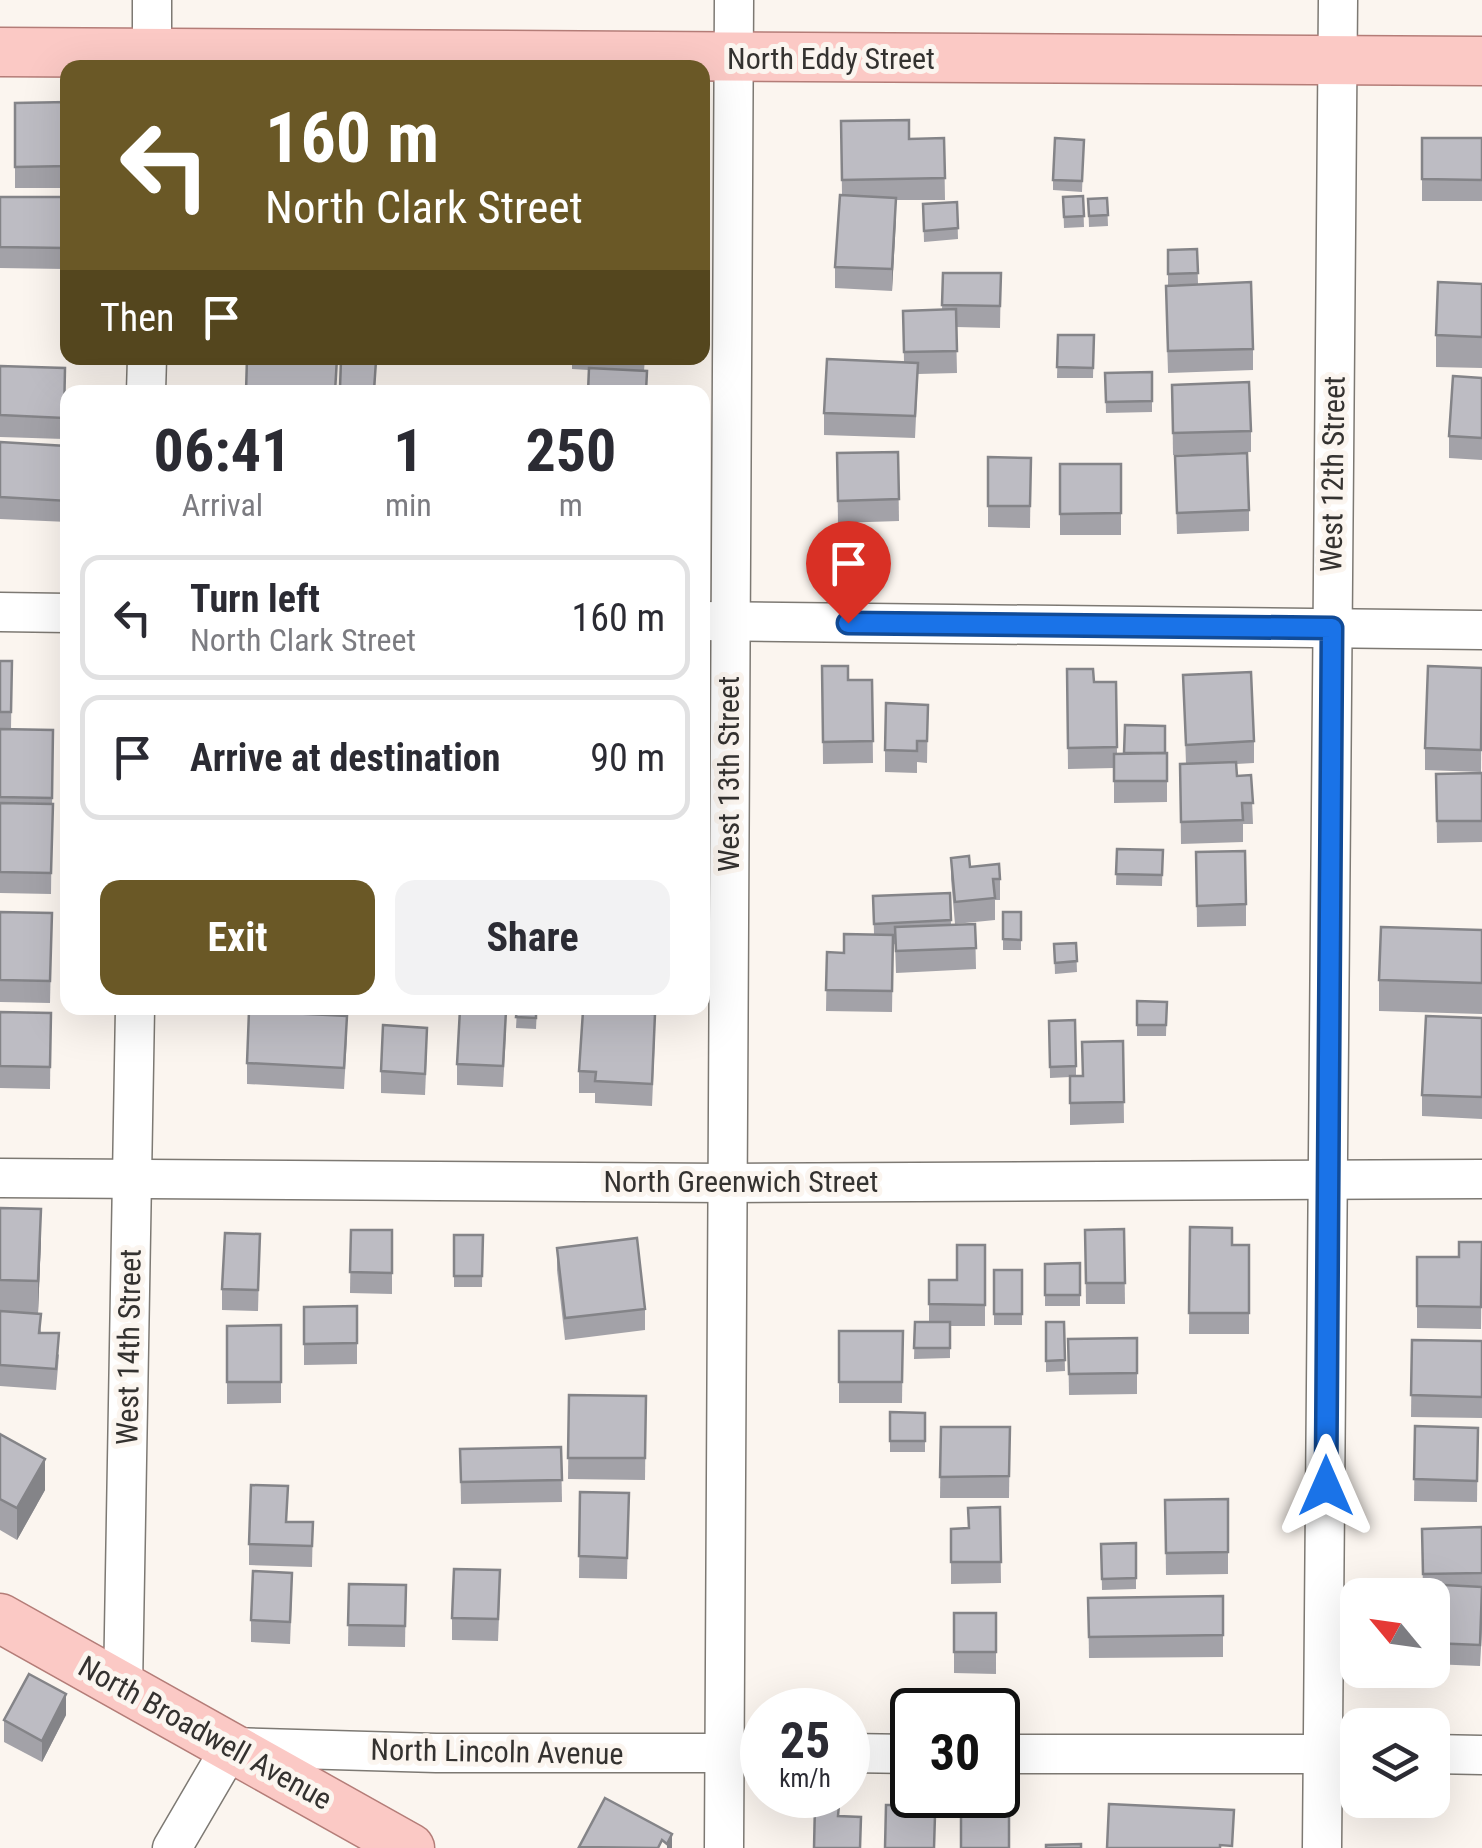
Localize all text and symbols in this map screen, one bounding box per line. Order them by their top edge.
street label: North Eddy Street [727,41,935,76]
text: 160 m [265,97,439,179]
icon: left [100,100,230,230]
text: North Clark Street [265,181,583,234]
icon: arrive [194,290,249,345]
text: Then [100,296,174,340]
street label: West 12th Street [1313,376,1352,572]
text: 06:41 [154,415,291,486]
text: 1 [393,415,424,486]
text: 250 [525,415,616,486]
text: Arrival [182,486,263,524]
text: min [385,486,432,524]
text: m [559,486,583,524]
pin [806,521,891,624]
icon: arrive [821,536,876,591]
text: Turn left [190,577,320,621]
icon: left [105,590,160,645]
text: 160 m [571,596,665,640]
text: North Clark Street [190,621,416,659]
street label: West 13th Street [711,676,746,872]
icon: arrive [105,730,160,785]
text: Arrive at destination [190,736,500,780]
text: 90 m [590,736,665,780]
button: Exit [100,880,375,995]
button: Share [395,880,670,995]
street label: North Greenwich Street [604,1164,878,1199]
street label: West 14th Street [109,1249,148,1445]
position arrow [1274,1434,1378,1538]
north arrow [1340,1578,1450,1688]
map controls [1340,1578,1450,1818]
street label: North Broadwell Avenue [73,1648,338,1817]
speed limit sign: 30 [890,1688,1020,1818]
button: layers [1340,1708,1450,1818]
text: 25 [780,1712,830,1770]
street label: North Lincoln Avenue [370,1732,624,1771]
text: km/h [779,1764,831,1793]

